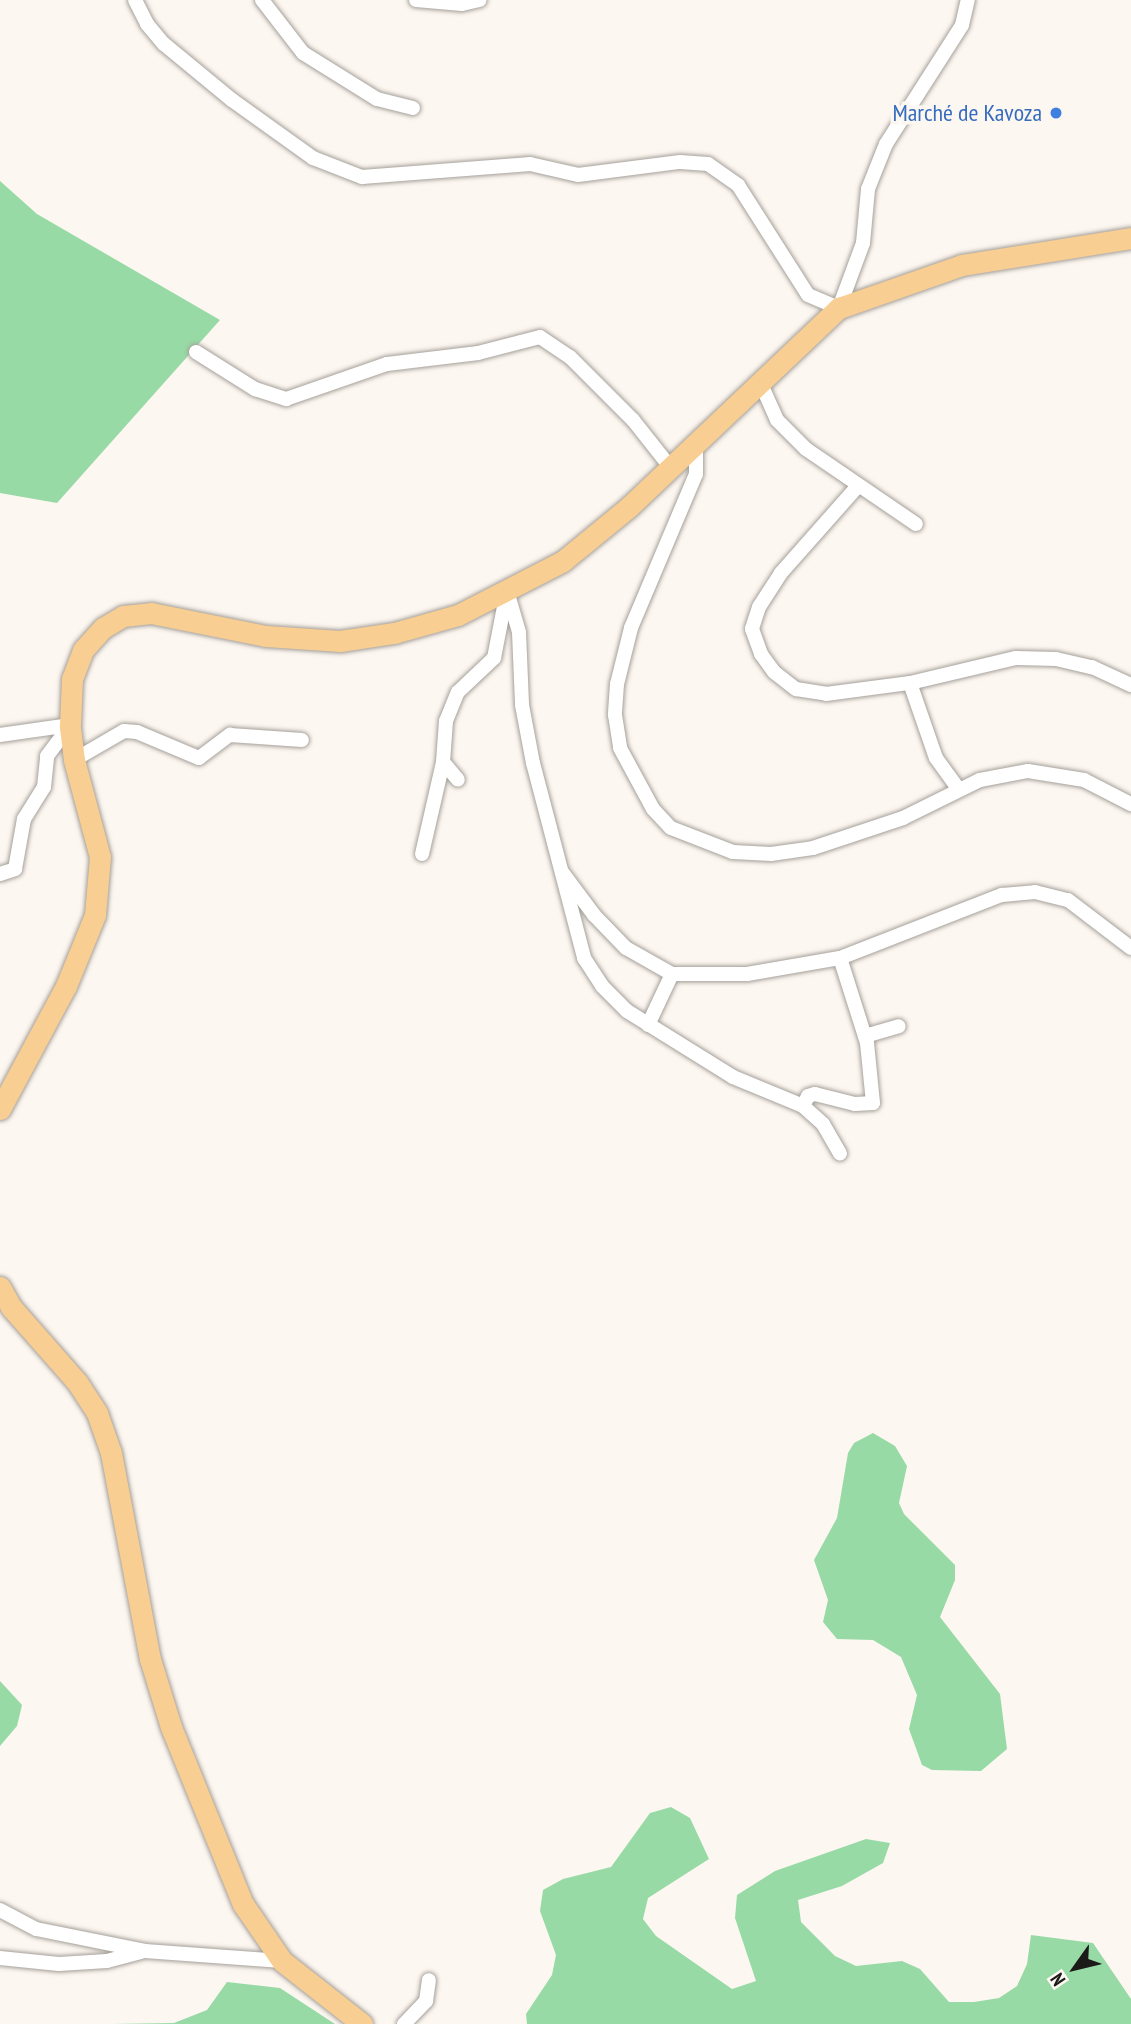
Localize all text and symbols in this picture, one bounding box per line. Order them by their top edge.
place label: Marché de Kavoza [892,99,1042,127]
marker: Marché de Kavoza [1048,105,1064,121]
north arrow [1040,1933,1110,2003]
text: N [1045,1969,1070,1991]

